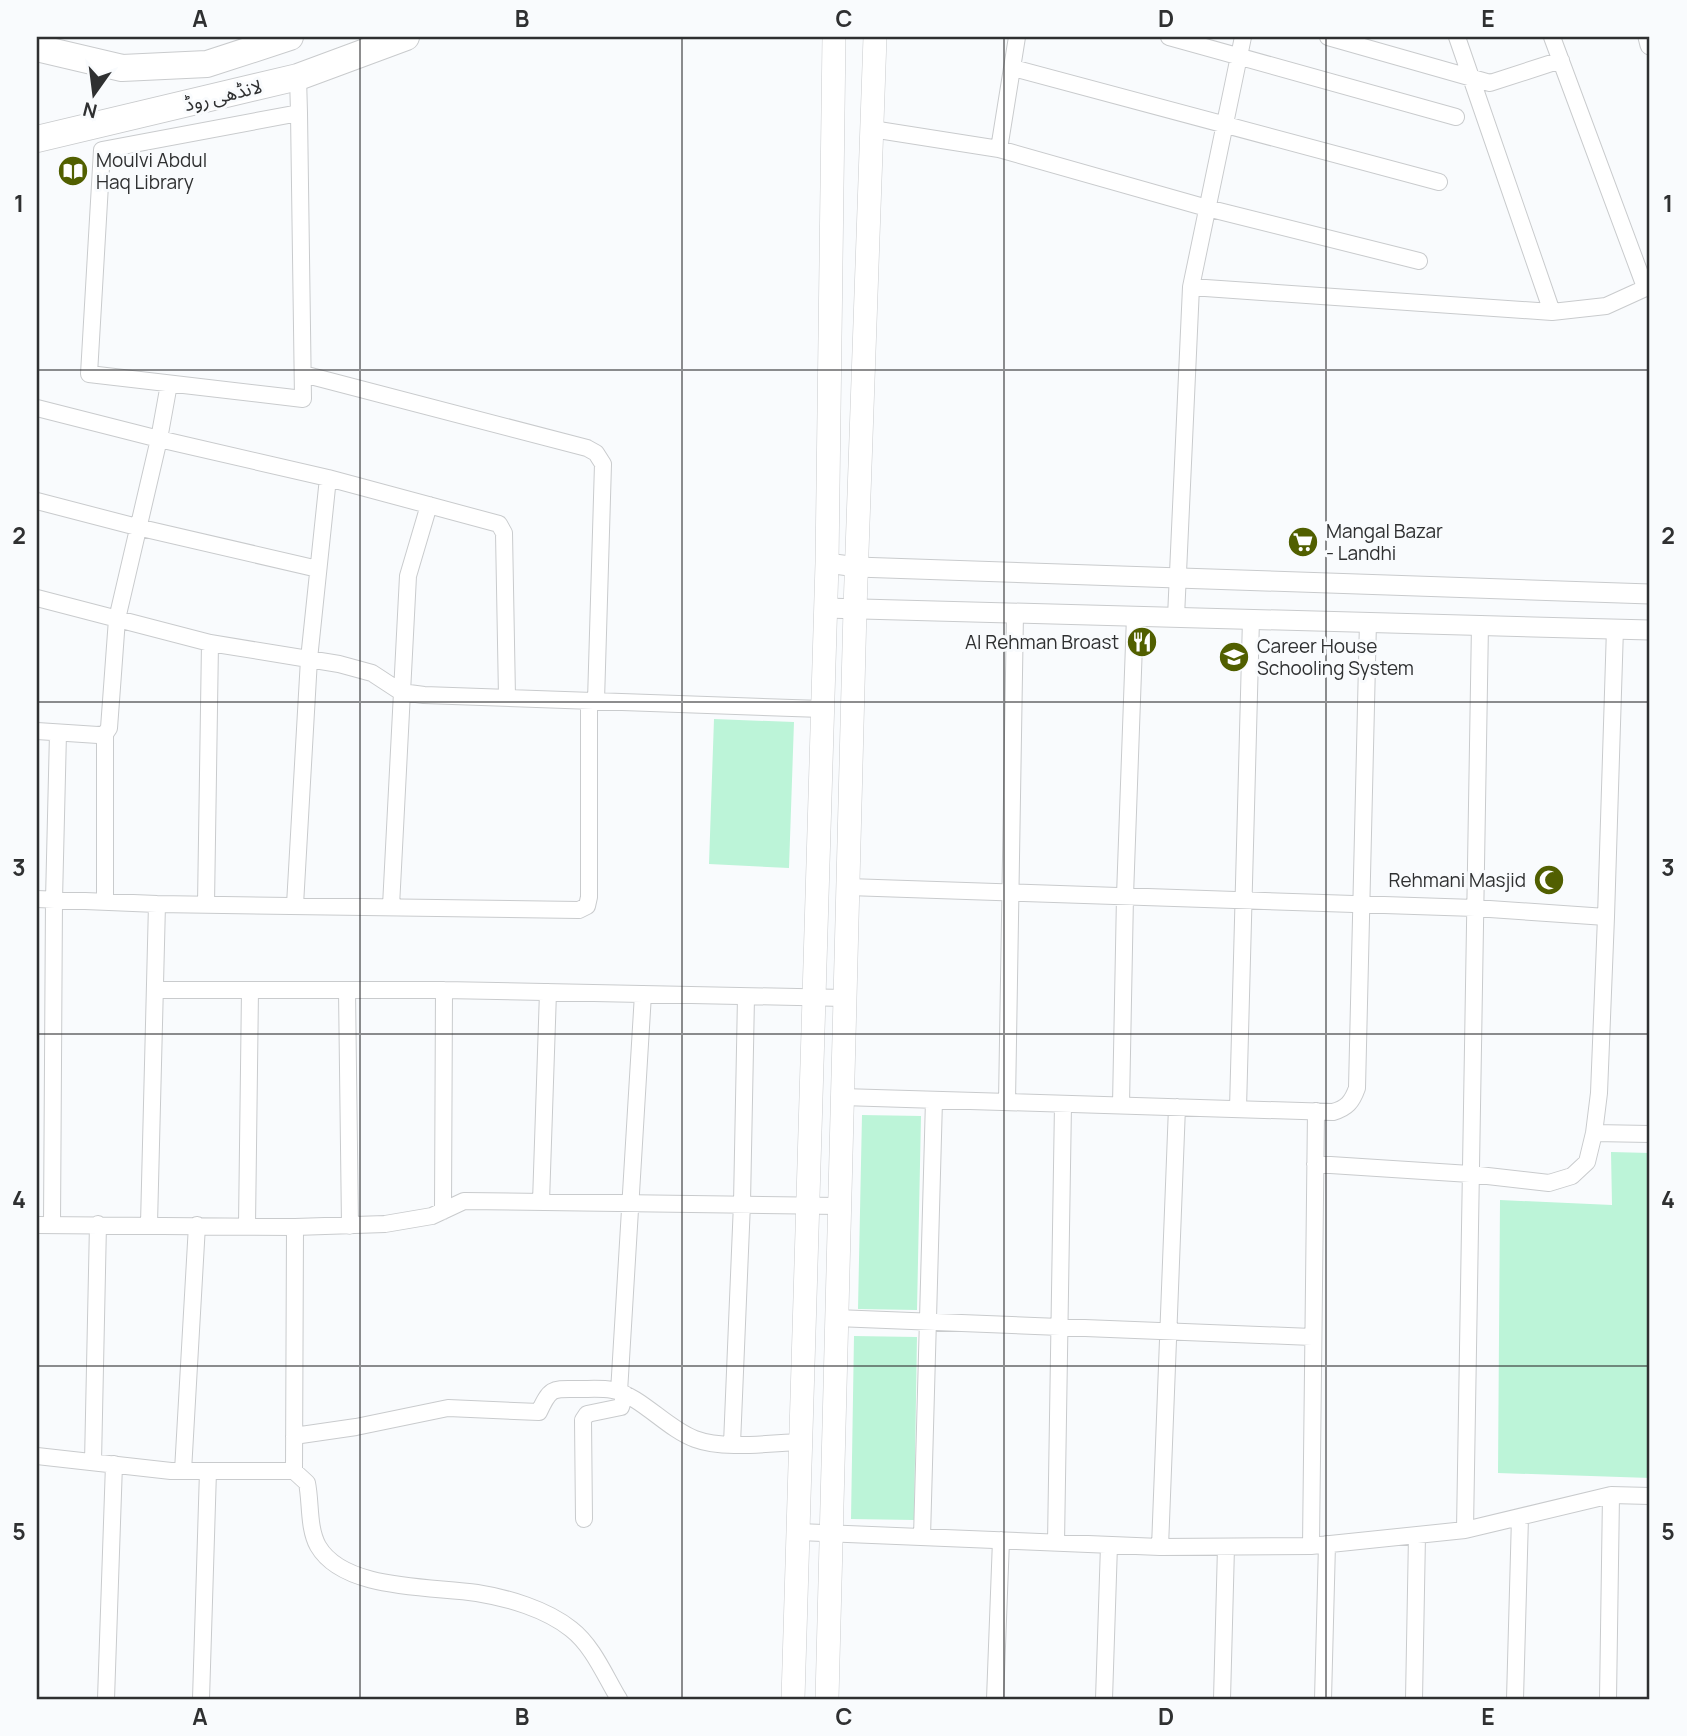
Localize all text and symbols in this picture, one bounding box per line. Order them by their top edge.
text: A [192,2,208,34]
text: B [515,2,529,34]
text: C [836,2,853,34]
text: D [1158,2,1174,34]
text: E [1481,2,1495,34]
north arrow [60,60,130,130]
street label: لانڈھی روڈ [181,73,265,117]
text: N [80,96,100,125]
place label: Moulvi Abdul Haq Library [96,147,207,195]
library icon: Moulvi Abdul Haq Library [56,154,90,188]
text: 1 [14,187,24,219]
text: 1 [1663,187,1673,219]
place label: Mangal Bazar - Landhi [1326,518,1443,566]
text: 2 [12,519,26,551]
text: 2 [1661,519,1675,551]
supermarket icon: Mangal Bazar - Landhi [1286,525,1320,559]
restaurant icon: Al Rehman Broast [1125,625,1159,659]
place label: Al Rehman Broast [965,629,1119,655]
place label: Career House Schooling System [1257,633,1414,681]
school or university icon: Career House Schooling System [1217,640,1251,674]
text: 3 [12,851,26,883]
text: 3 [1661,851,1675,883]
mosque icon: Rehmani Masjid [1532,863,1566,897]
place label: Rehmani Masjid [1388,867,1526,893]
text: 4 [12,1183,26,1215]
text: 4 [1661,1183,1675,1215]
text: 5 [12,1515,26,1547]
text: 5 [1661,1515,1675,1547]
text: A [192,1700,208,1732]
text: B [515,1700,529,1732]
text: C [836,1700,853,1732]
text: D [1158,1700,1174,1732]
text: E [1481,1700,1495,1732]

